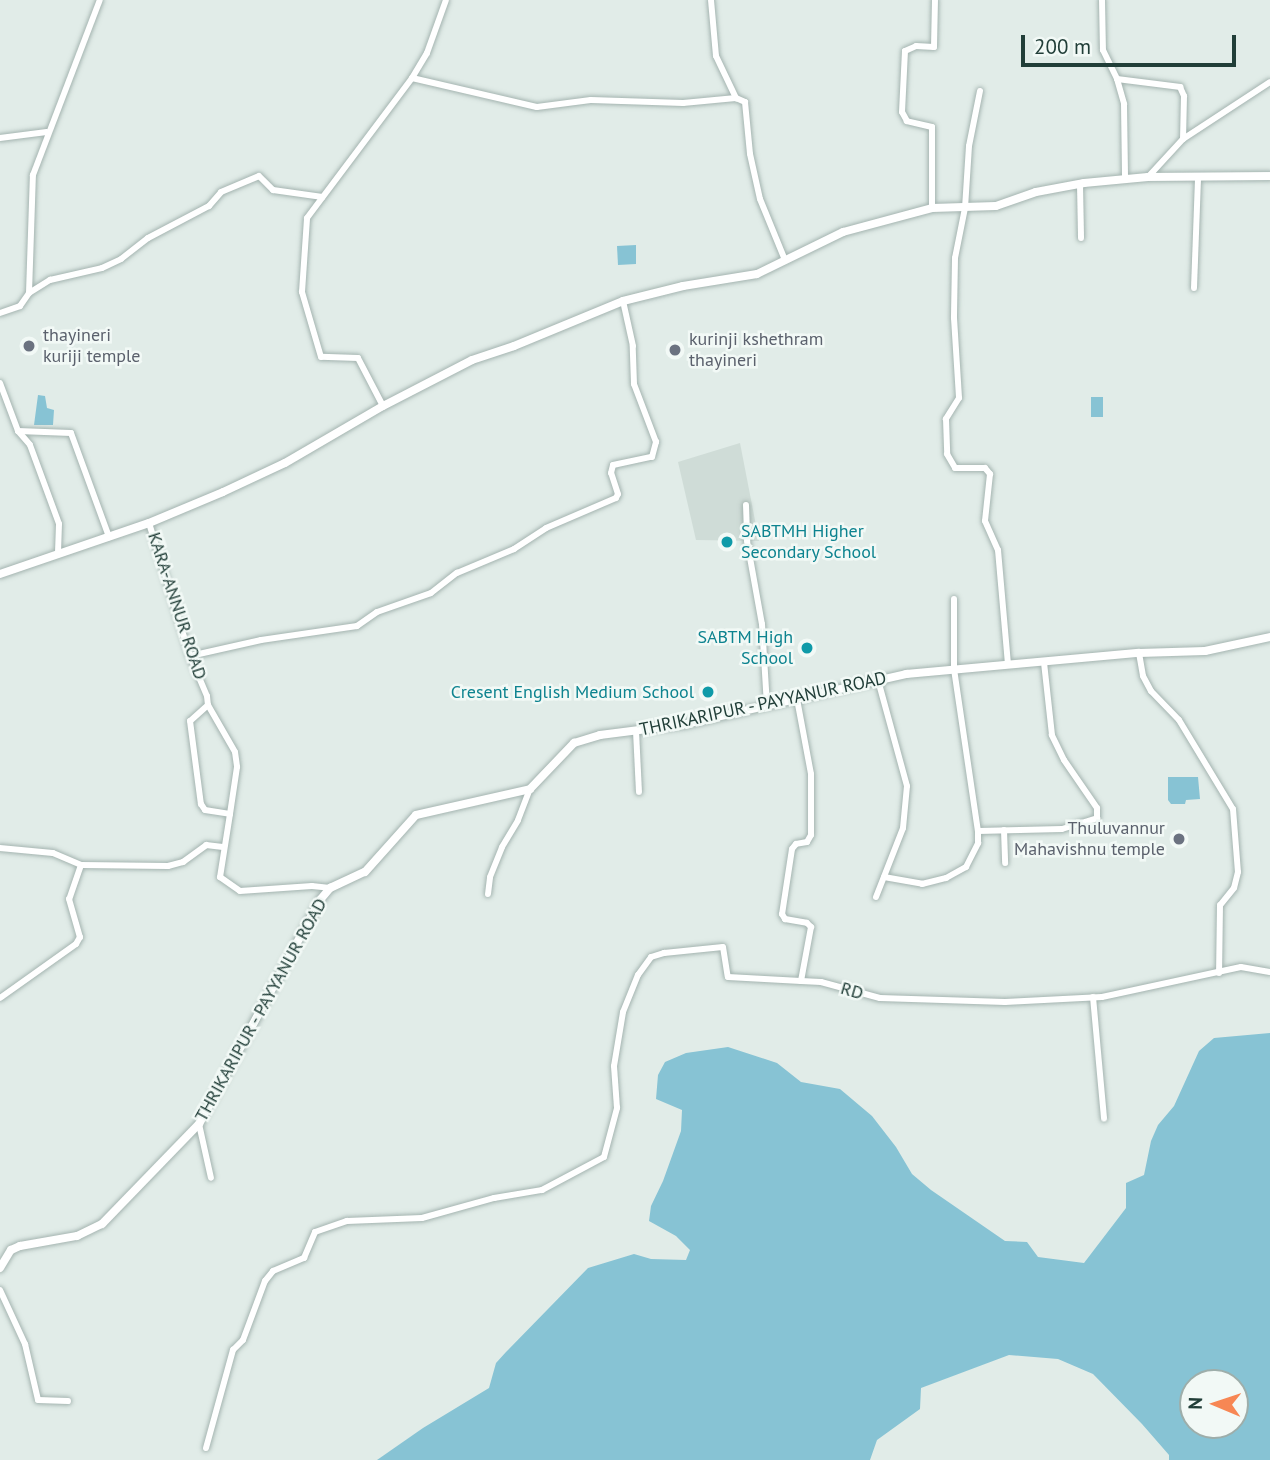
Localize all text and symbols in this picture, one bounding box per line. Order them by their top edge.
scale bar [1025,21,1240,65]
text: 200 m [1034,33,1091,60]
place label: thayineri kuriji temple [43,325,141,368]
place label: kurinji kshethram thayineri [689,329,823,372]
marker: thayineri kuriji temple [21,338,37,354]
marker: kurinji kshethram thayineri [667,342,683,358]
place label: SABTMH Higher Secondary School [741,521,877,564]
street label: KARA-ANNUR ROAD [143,530,211,682]
marker: SABTMH Higher Secondary School [719,534,735,550]
place label: SABTM High School [697,627,793,670]
marker: SABTM High School [799,640,815,656]
street label: THRIKARIPUR - PAYYANUR ROAD [636,667,890,741]
place label: Cresent English Medium School [451,681,694,703]
marker: Cresent English Medium School [700,684,716,700]
place label: Thuluvannur Mahavishnu temple [1014,818,1165,860]
marker: Thuluvannur Mahavishnu temple [1171,831,1187,847]
street label: THRIKARIPUR - PAYYANUR ROAD [190,893,332,1127]
street label: RD [838,978,866,1004]
north arrow [1179,1369,1249,1439]
text: N [1183,1397,1207,1410]

